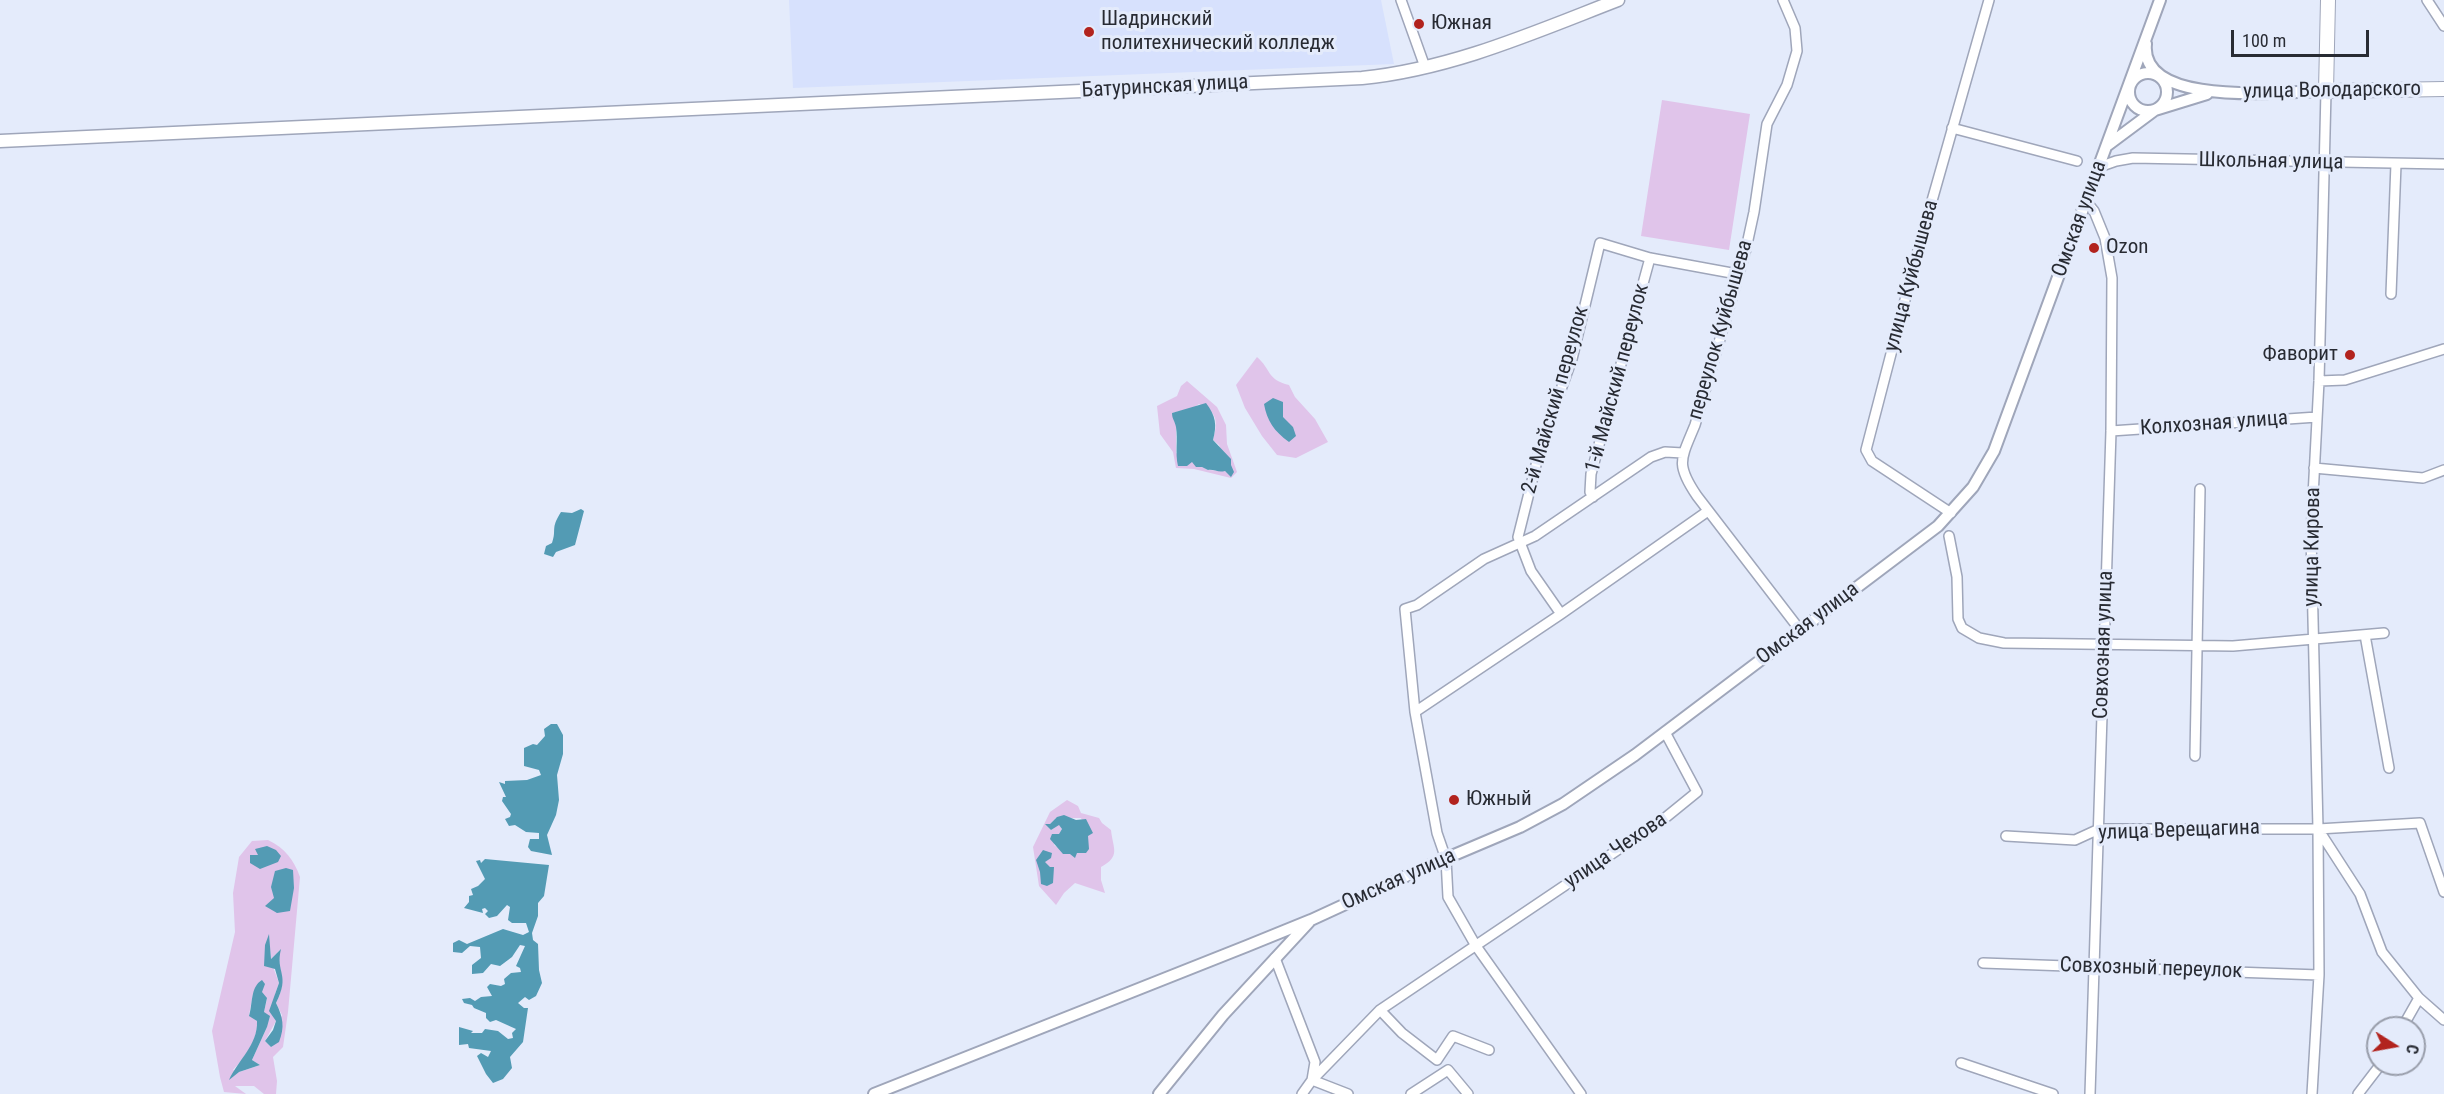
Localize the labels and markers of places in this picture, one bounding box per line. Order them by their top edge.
place label: Шадринский политехнический колледж [1101,7,1335,57]
place label: Южная [1431,11,1492,37]
marker: Южная [1412,17,1426,31]
marker: Шадринский политехнический колледж [1082,25,1096,39]
place label: Ozon [2106,235,2148,261]
marker: Ozon [2087,241,2101,255]
place label: Фаворит [2263,342,2338,368]
marker: Фаворит [2343,348,2357,362]
place label: Южный [1466,787,1532,813]
marker: Южный [1447,793,1461,807]

